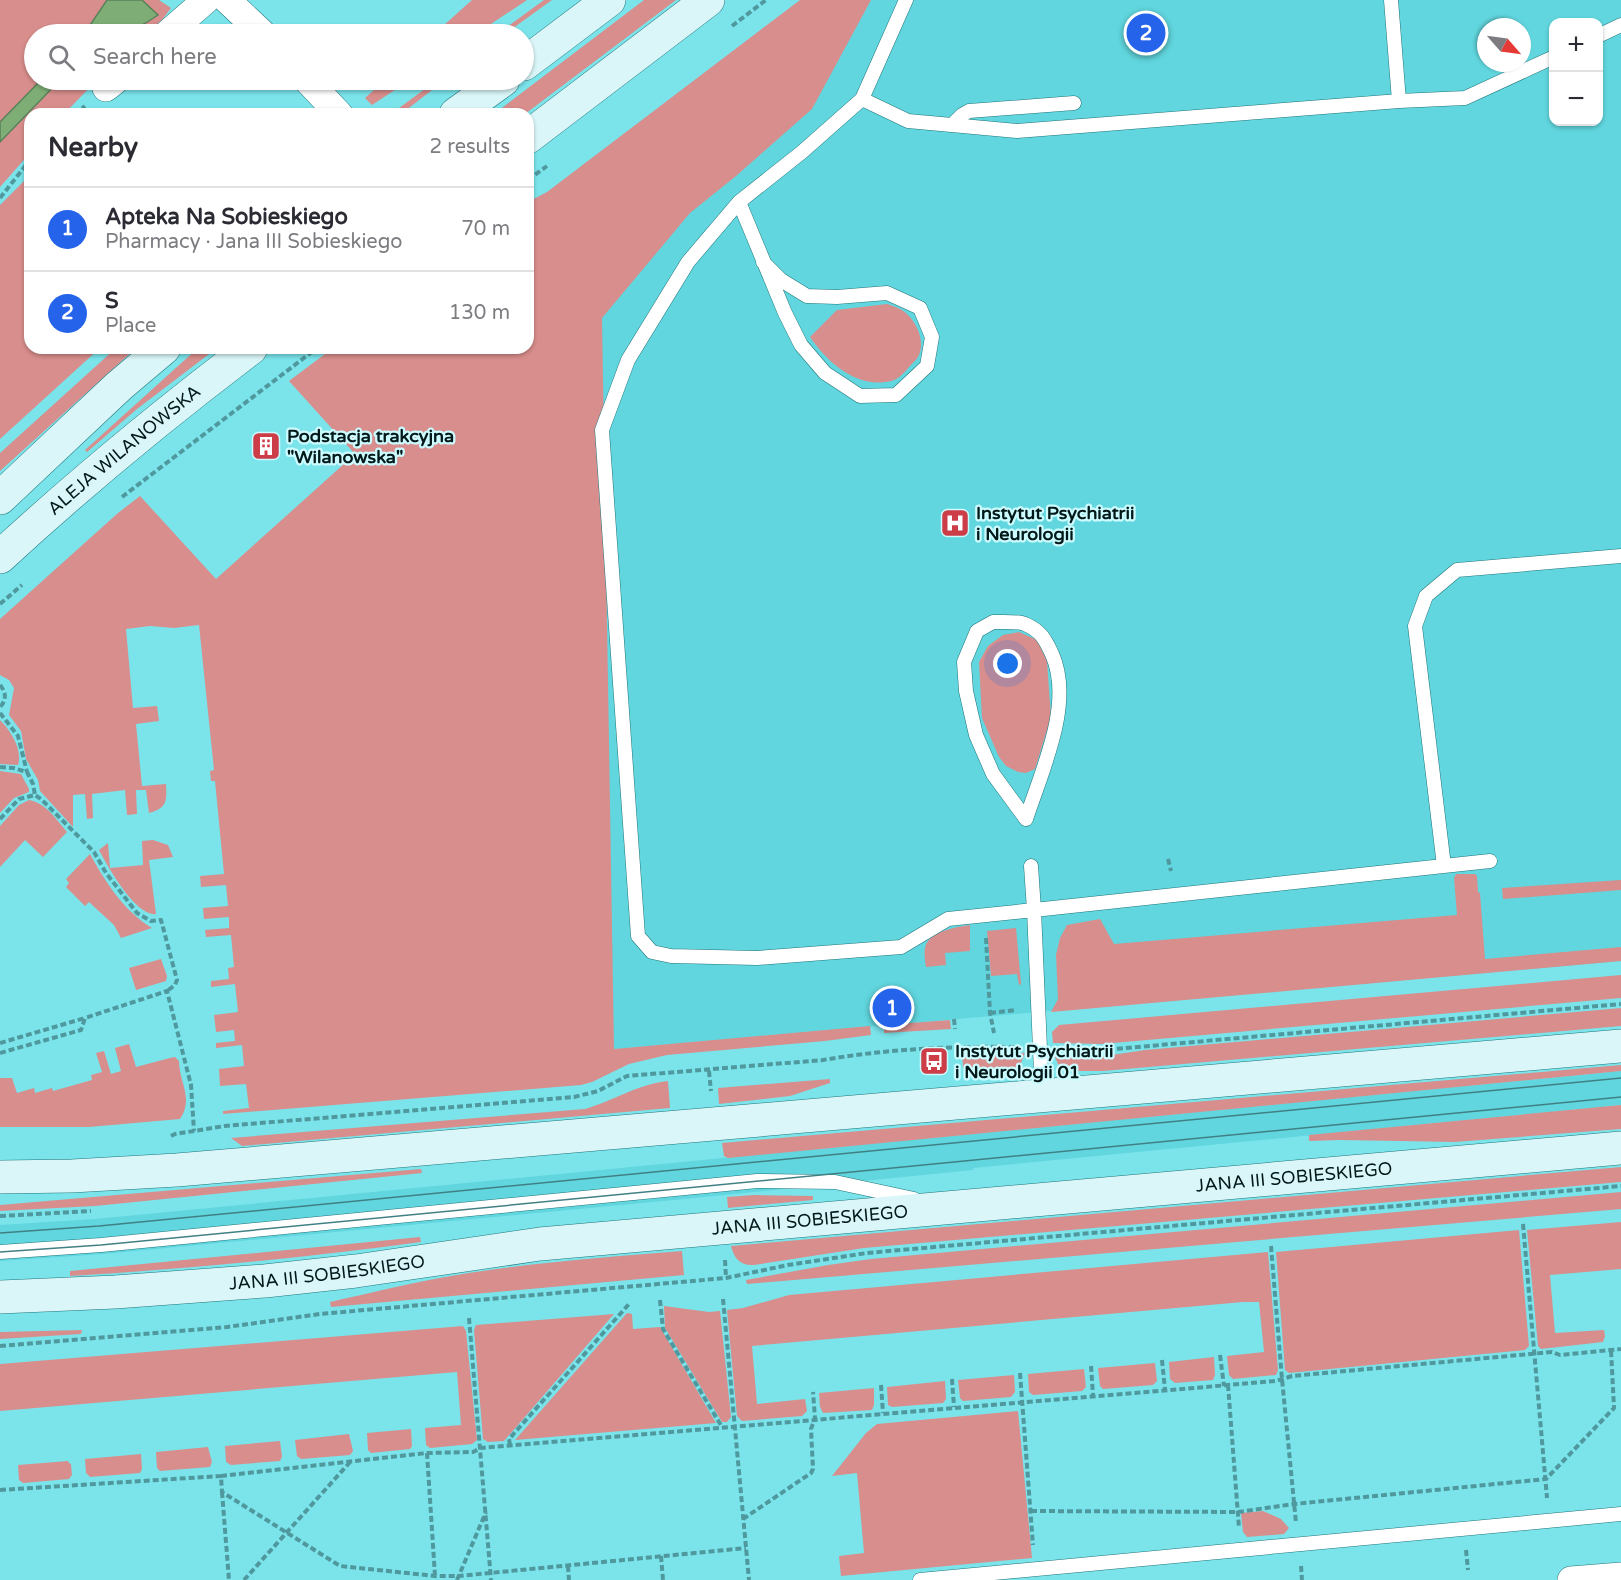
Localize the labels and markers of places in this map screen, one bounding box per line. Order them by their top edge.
pin: 2 [1126,10,1166,56]
place label: Podstacja trakcyjna "Wilanowska" [287,425,454,468]
building icon: Podstacja trakcyjna "Wilanowska" [250,430,282,462]
place label: Instytut Psychiatrii i Neurologii [976,502,1134,545]
hospital icon: Instytut Psychiatrii i Neurologii [939,507,971,539]
pin: 1 [872,986,912,1030]
place label: Instytut Psychiatrii i Neurologii 01 [955,1040,1113,1083]
bus stop icon: Instytut Psychiatrii i Neurologii 01 [918,1045,950,1077]

